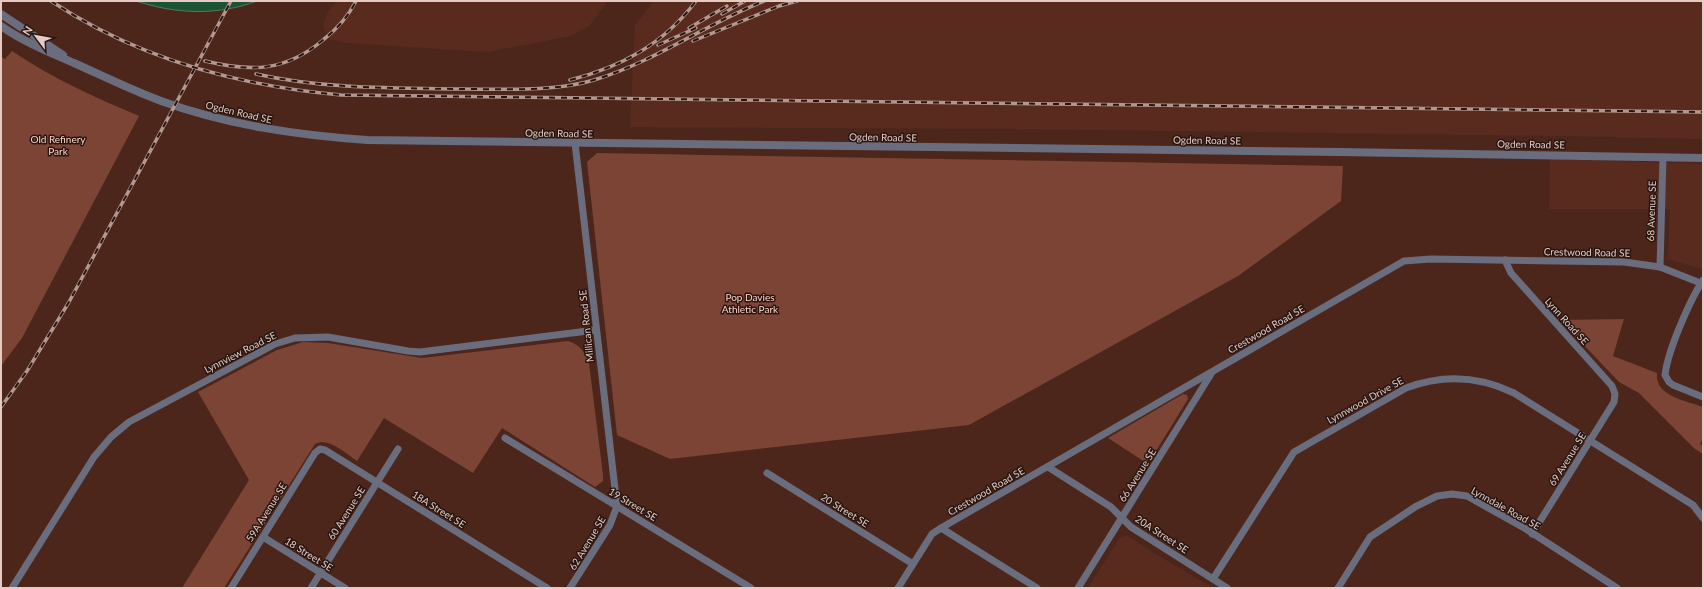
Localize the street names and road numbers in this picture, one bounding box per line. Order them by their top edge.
street label: Ogden Road SE [205,99,274,126]
street label: Ogden Road SE [525,126,593,140]
street label: Ogden Road SE [849,130,917,144]
street label: Ogden Road SE [1173,133,1241,147]
street label: Ogden Road SE [1497,137,1565,151]
street label: 68 Avenue SE [1644,180,1658,242]
street label: Crestwood Road SE [1544,245,1631,259]
street label: Millican Road SE [576,289,596,363]
street label: Lynn Road SE [1543,295,1591,347]
street label: Crestwood Road SE [1226,302,1307,356]
street label: Lynnview Road SE [202,329,278,375]
street label: Lynnwood Drive SE [1325,374,1405,426]
street label: 69 Avenue SE [1546,430,1588,488]
street label: 66 Avenue SE [1116,446,1158,504]
street label: Crestwood Road SE [946,464,1027,518]
street label: 59A Avenue SE [243,480,289,544]
street label: 60 Avenue SE [325,484,367,542]
street label: Lynndale Road SE [1469,484,1543,532]
street label: 19 Street SE [607,485,660,523]
street label: 18A Street SE [410,488,468,530]
street label: 20 Street SE [819,491,871,530]
street label: 20A Street SE [1133,512,1191,556]
street label: 62 Avenue SE [566,514,608,572]
street label: 18 Street SE [283,535,335,574]

